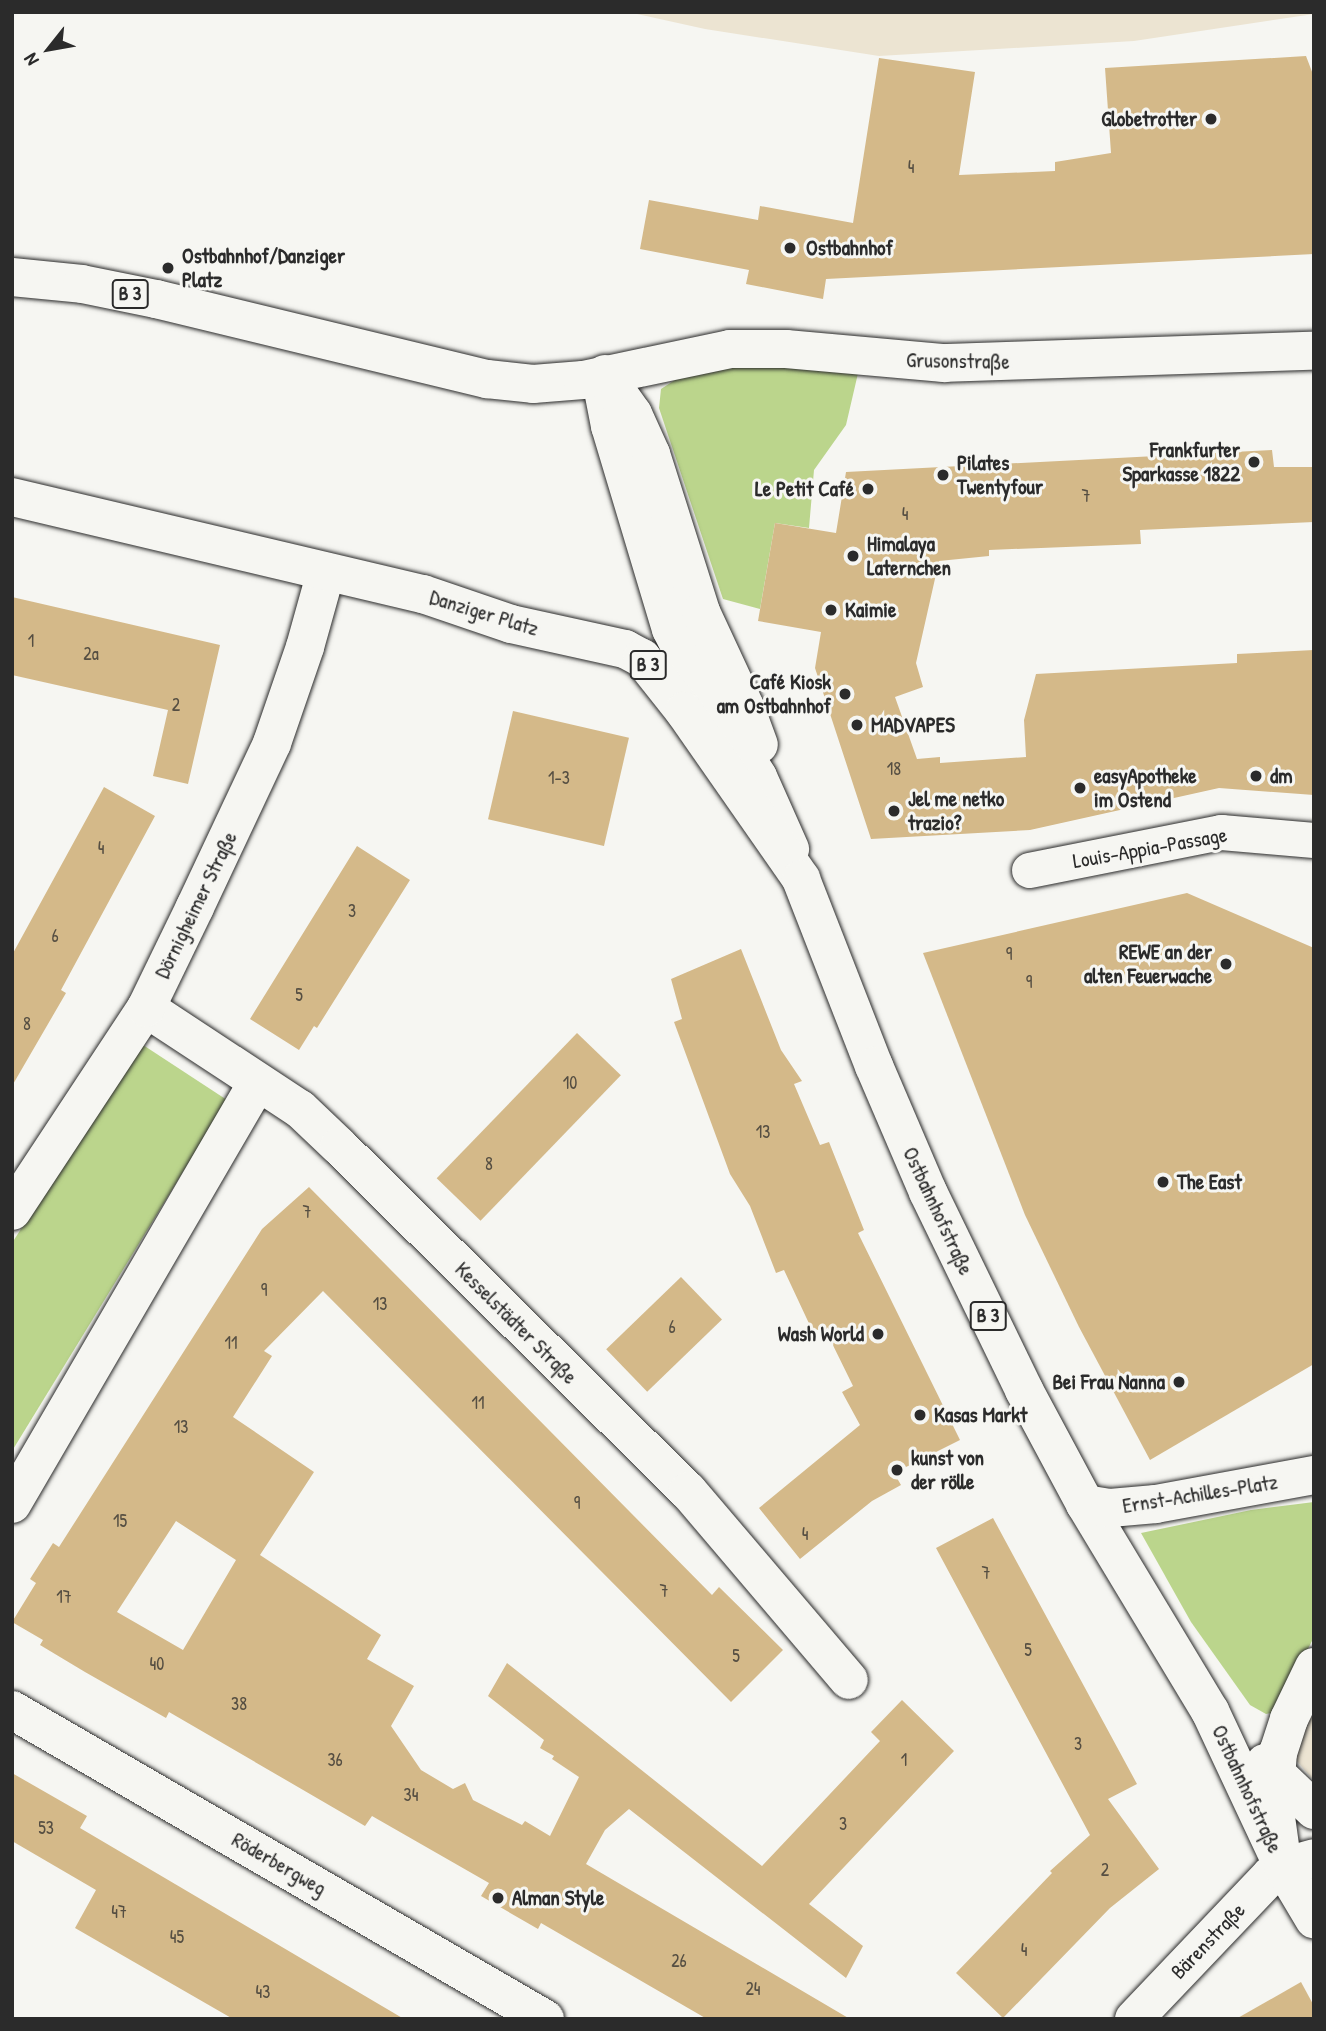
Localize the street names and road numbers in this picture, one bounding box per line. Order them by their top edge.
road number: B 3 [111,278,149,310]
street label: Grusonstraße [906,347,1010,375]
street label: Danziger Platz [427,585,541,641]
road number: B 3 [629,650,667,680]
street label: Louis-Appia-Passage [1071,822,1229,874]
street label: Dörnigheimer Straße [150,828,242,982]
street label: Ostbahnhofstraße [897,1143,979,1279]
street label: Kesselstädter Straße [450,1257,582,1389]
road number: B 3 [969,1300,1007,1332]
street label: Ernst-Achilles-Platz [1121,1469,1279,1519]
street label: Ostbahnhofstraße [1206,1721,1288,1857]
street label: Röderbergweg [227,1827,331,1901]
street label: Bärenstraße [1166,1898,1250,1984]

